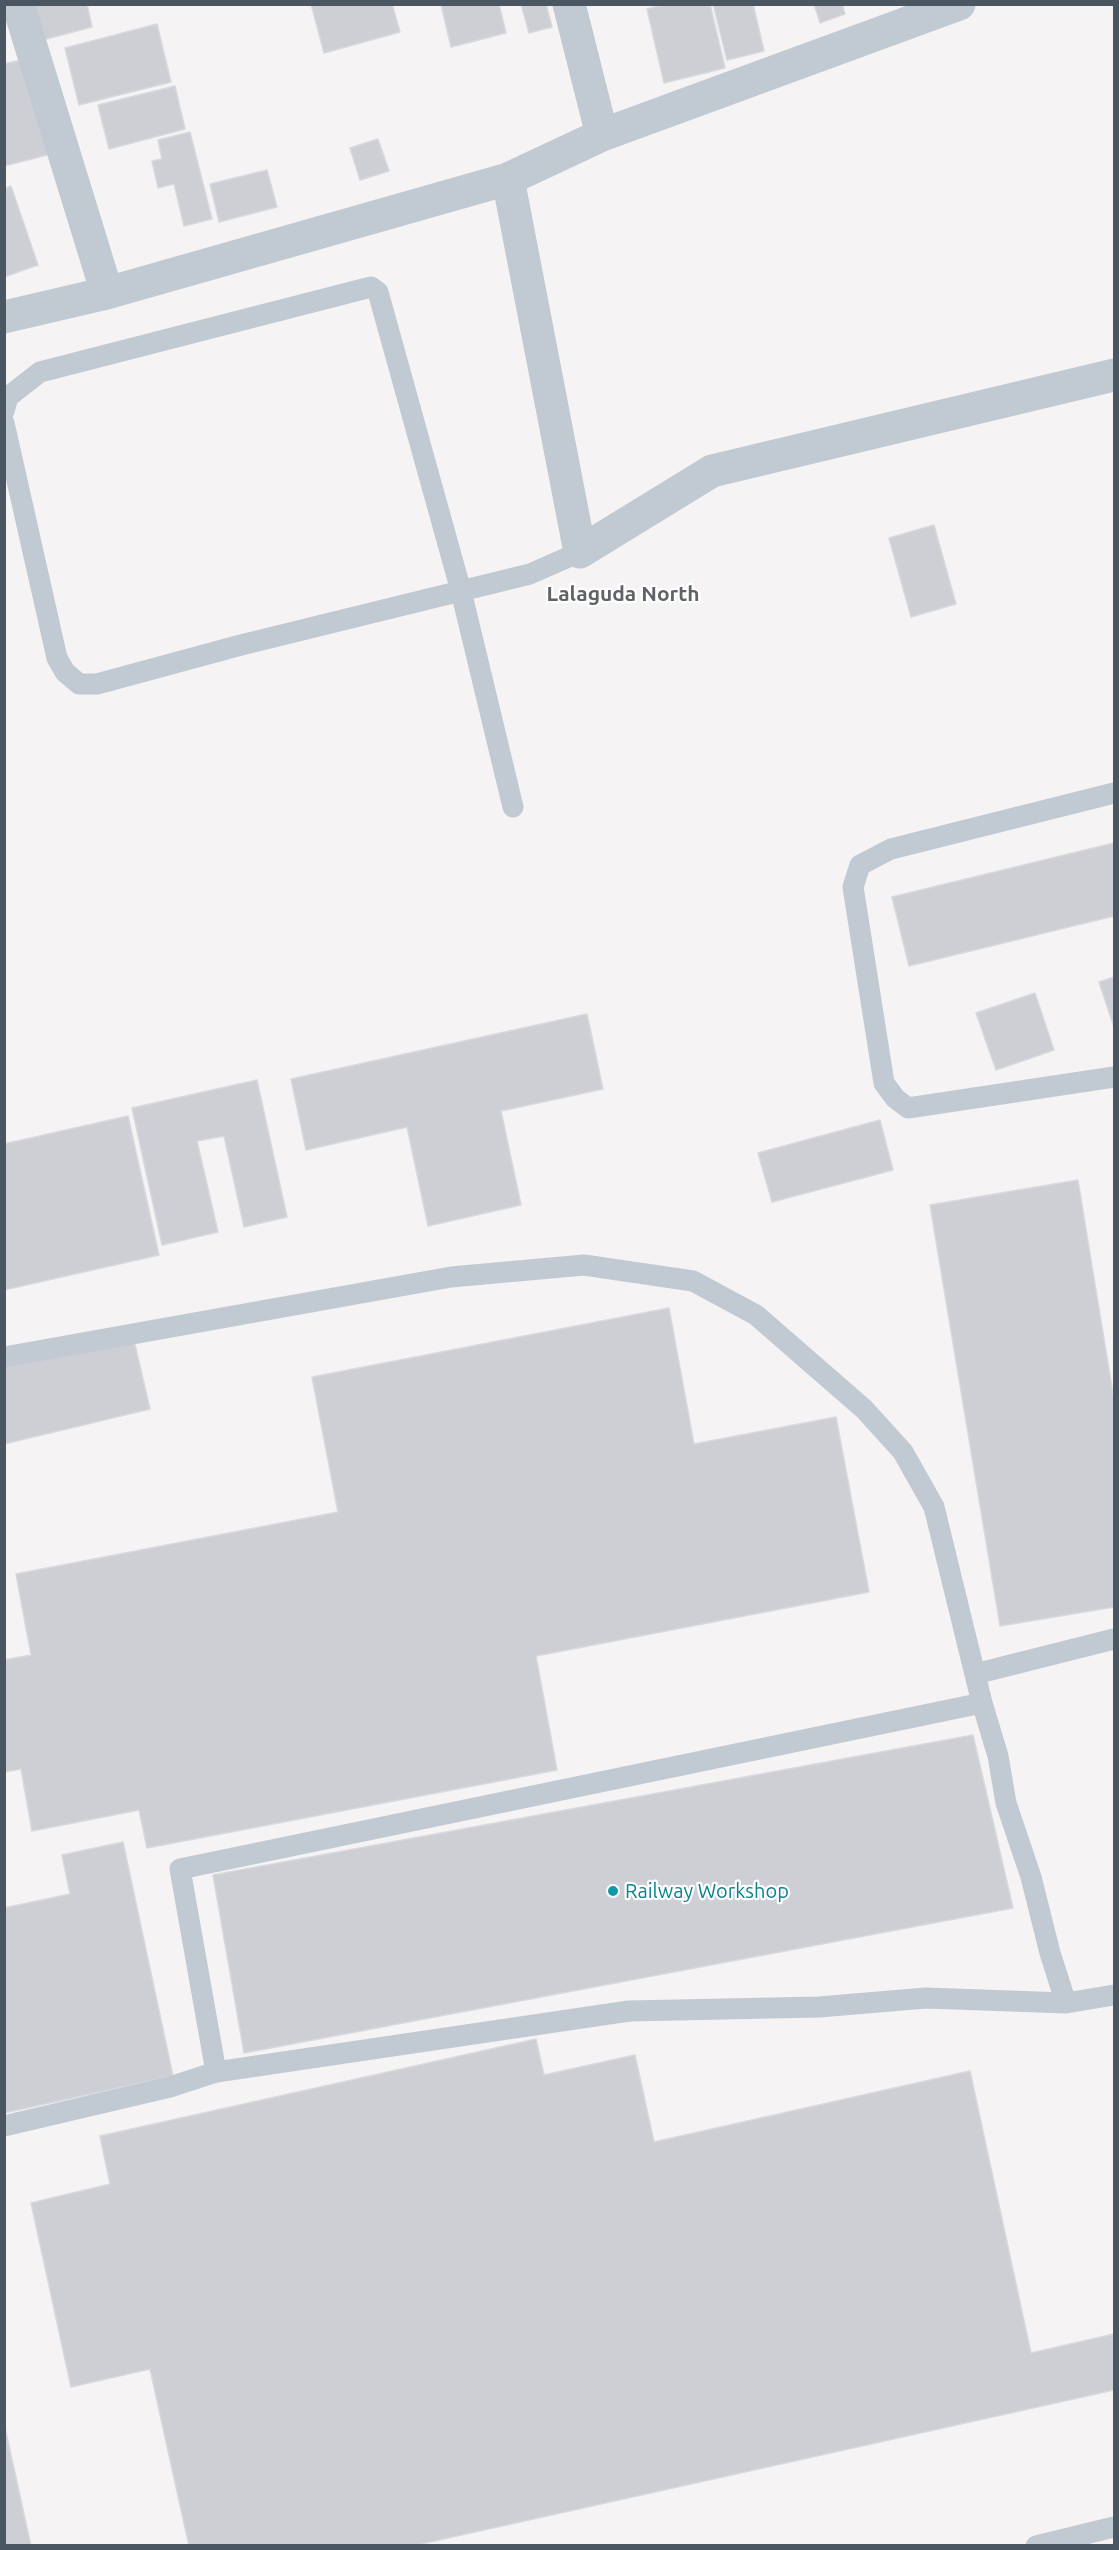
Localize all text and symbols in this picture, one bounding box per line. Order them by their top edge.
district label: Lalaguda North [546,581,700,607]
place label: Railway Workshop [625,1879,789,1903]
marker: Railway Workshop [606,1884,620,1898]

